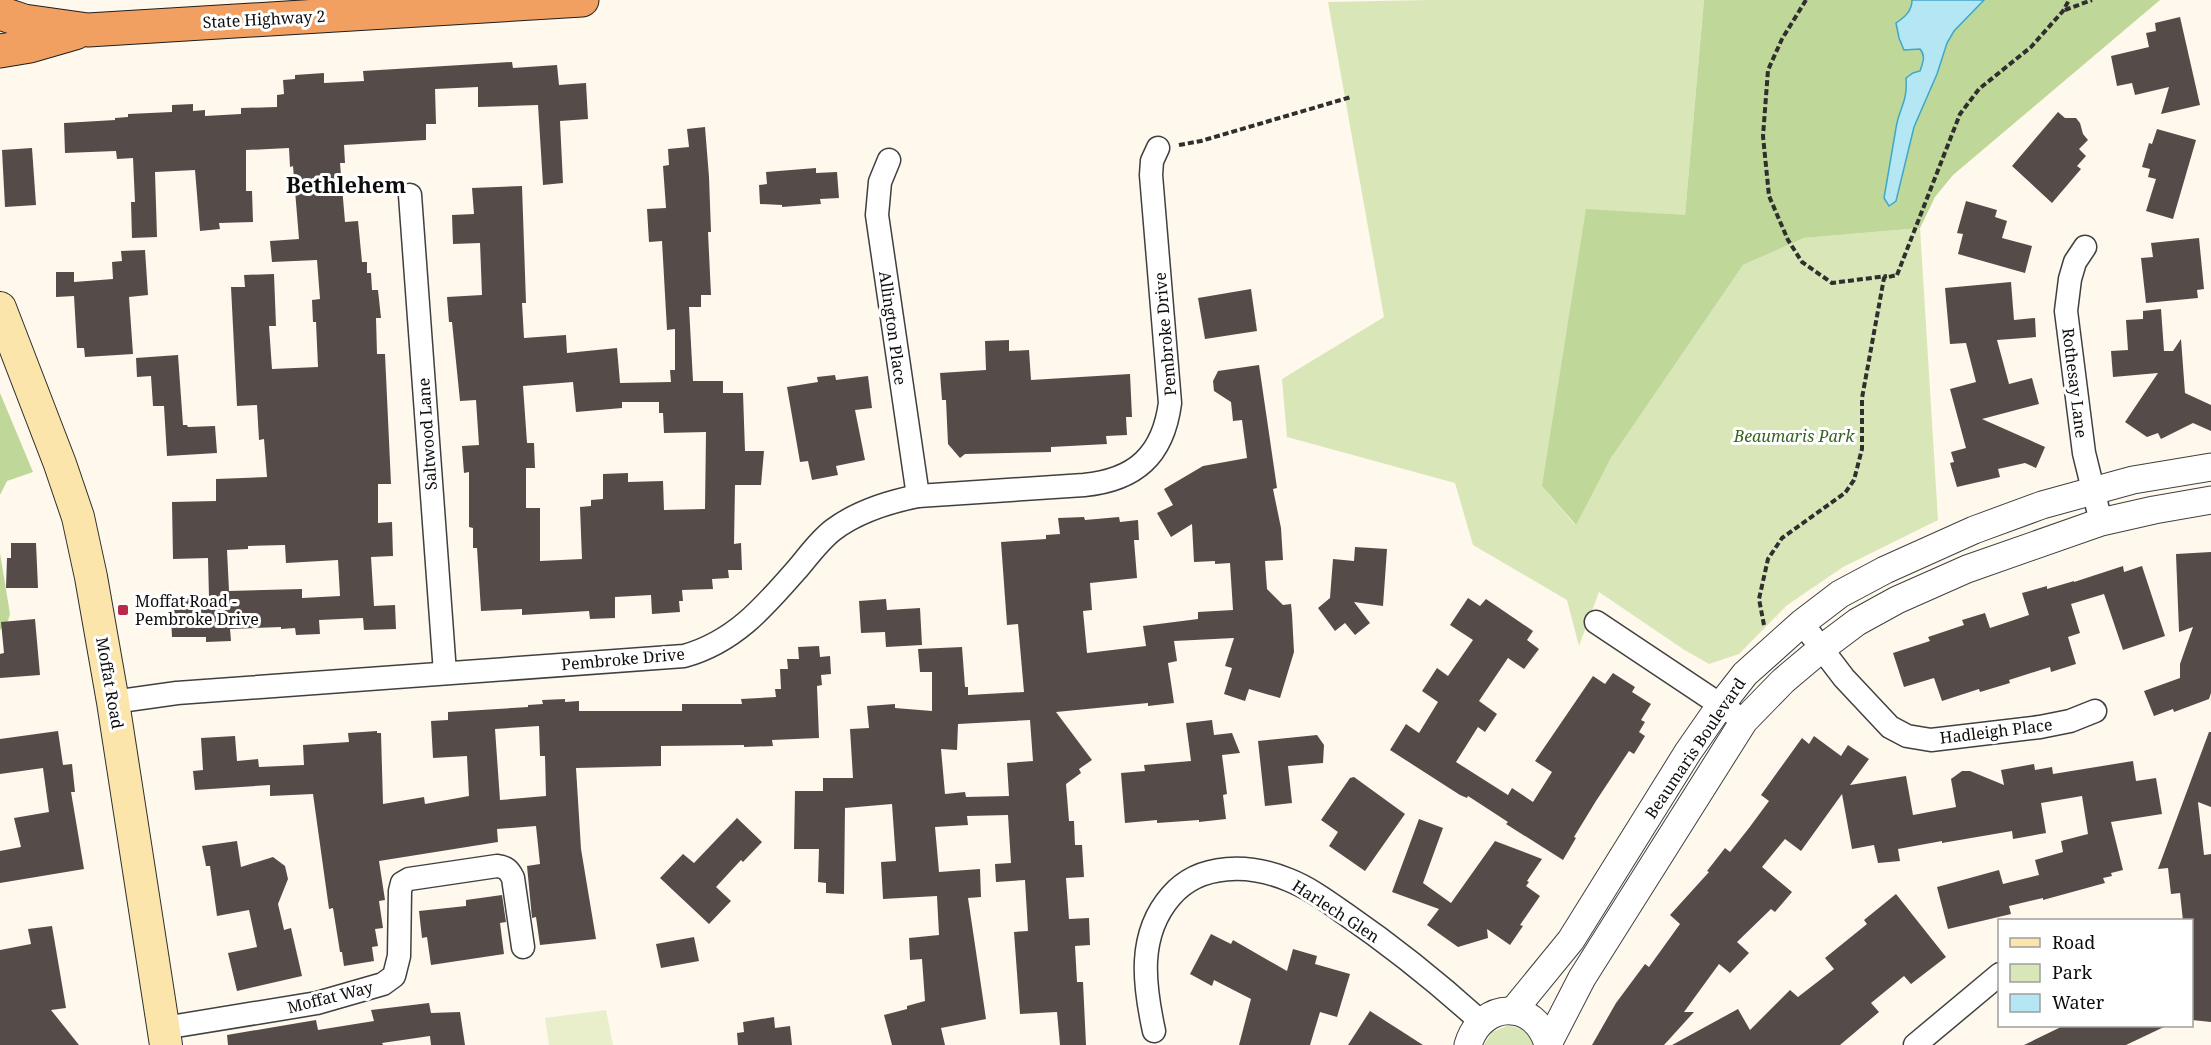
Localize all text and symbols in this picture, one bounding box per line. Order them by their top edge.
street label: State Highway 2 [202,5,326,33]
district label: Bethlehem [286,169,406,199]
street label: Allington Place [874,270,912,386]
street label: Pembroke Drive [1149,271,1181,397]
street label: Rothesay Lane [2057,327,2093,439]
street label: Saltwood Lane [412,377,442,491]
park label: Beaumaris Park [1733,425,1855,447]
place label: Moffat Road - Pembroke Drive [135,590,259,630]
marker: Moffat Road - Pembroke Drive [116,603,130,617]
street label: Moffat Road [91,635,129,731]
street label: Pembroke Drive [560,643,686,675]
street label: Beaumaris Boulevard [1640,673,1750,823]
street label: Hadleigh Place [1939,713,2053,749]
street label: Harlech Glen [1288,874,1384,948]
legend [1998,919,2193,1027]
text: Road [2052,930,2095,954]
text: Park [2052,960,2092,984]
street label: Moffat Way [285,975,376,1018]
text: Water [2052,990,2105,1014]

